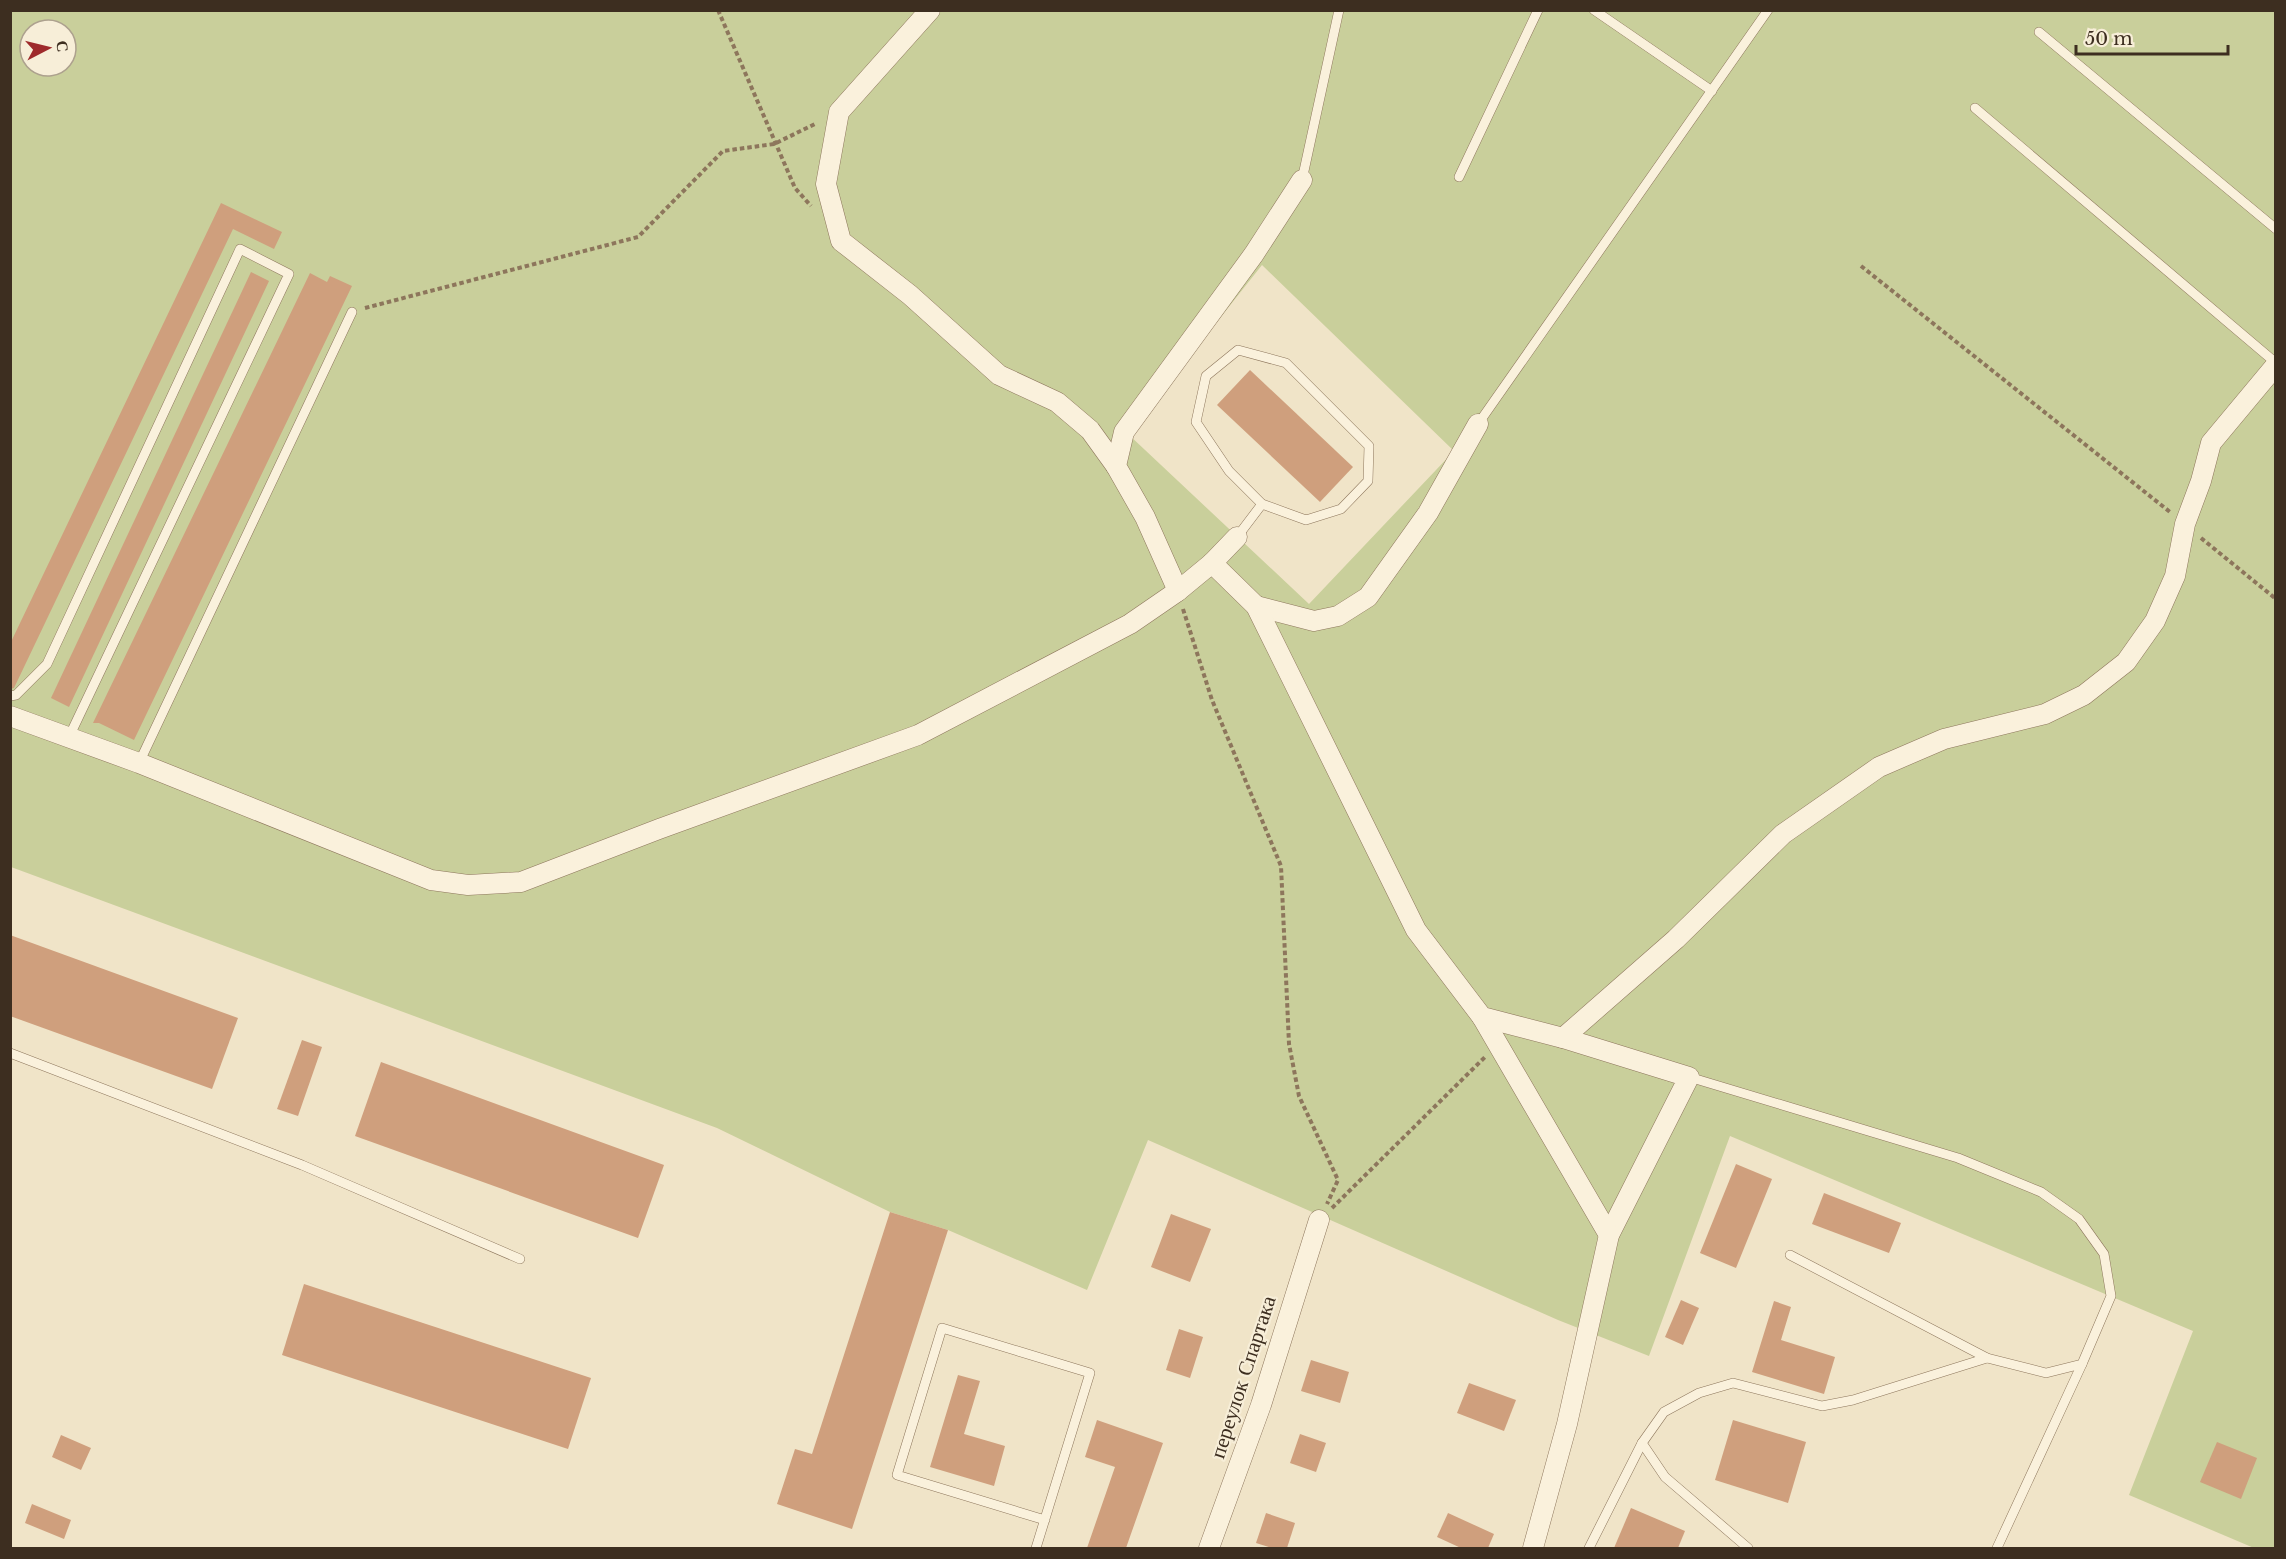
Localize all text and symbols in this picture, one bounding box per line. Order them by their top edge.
north arrow [18,18,78,78]
scale bar [2076,18,2228,56]
text: 50 m [2085,28,2133,50]
text: С [52,39,74,53]
street label: переулок Спартака [1204,1292,1282,1462]

